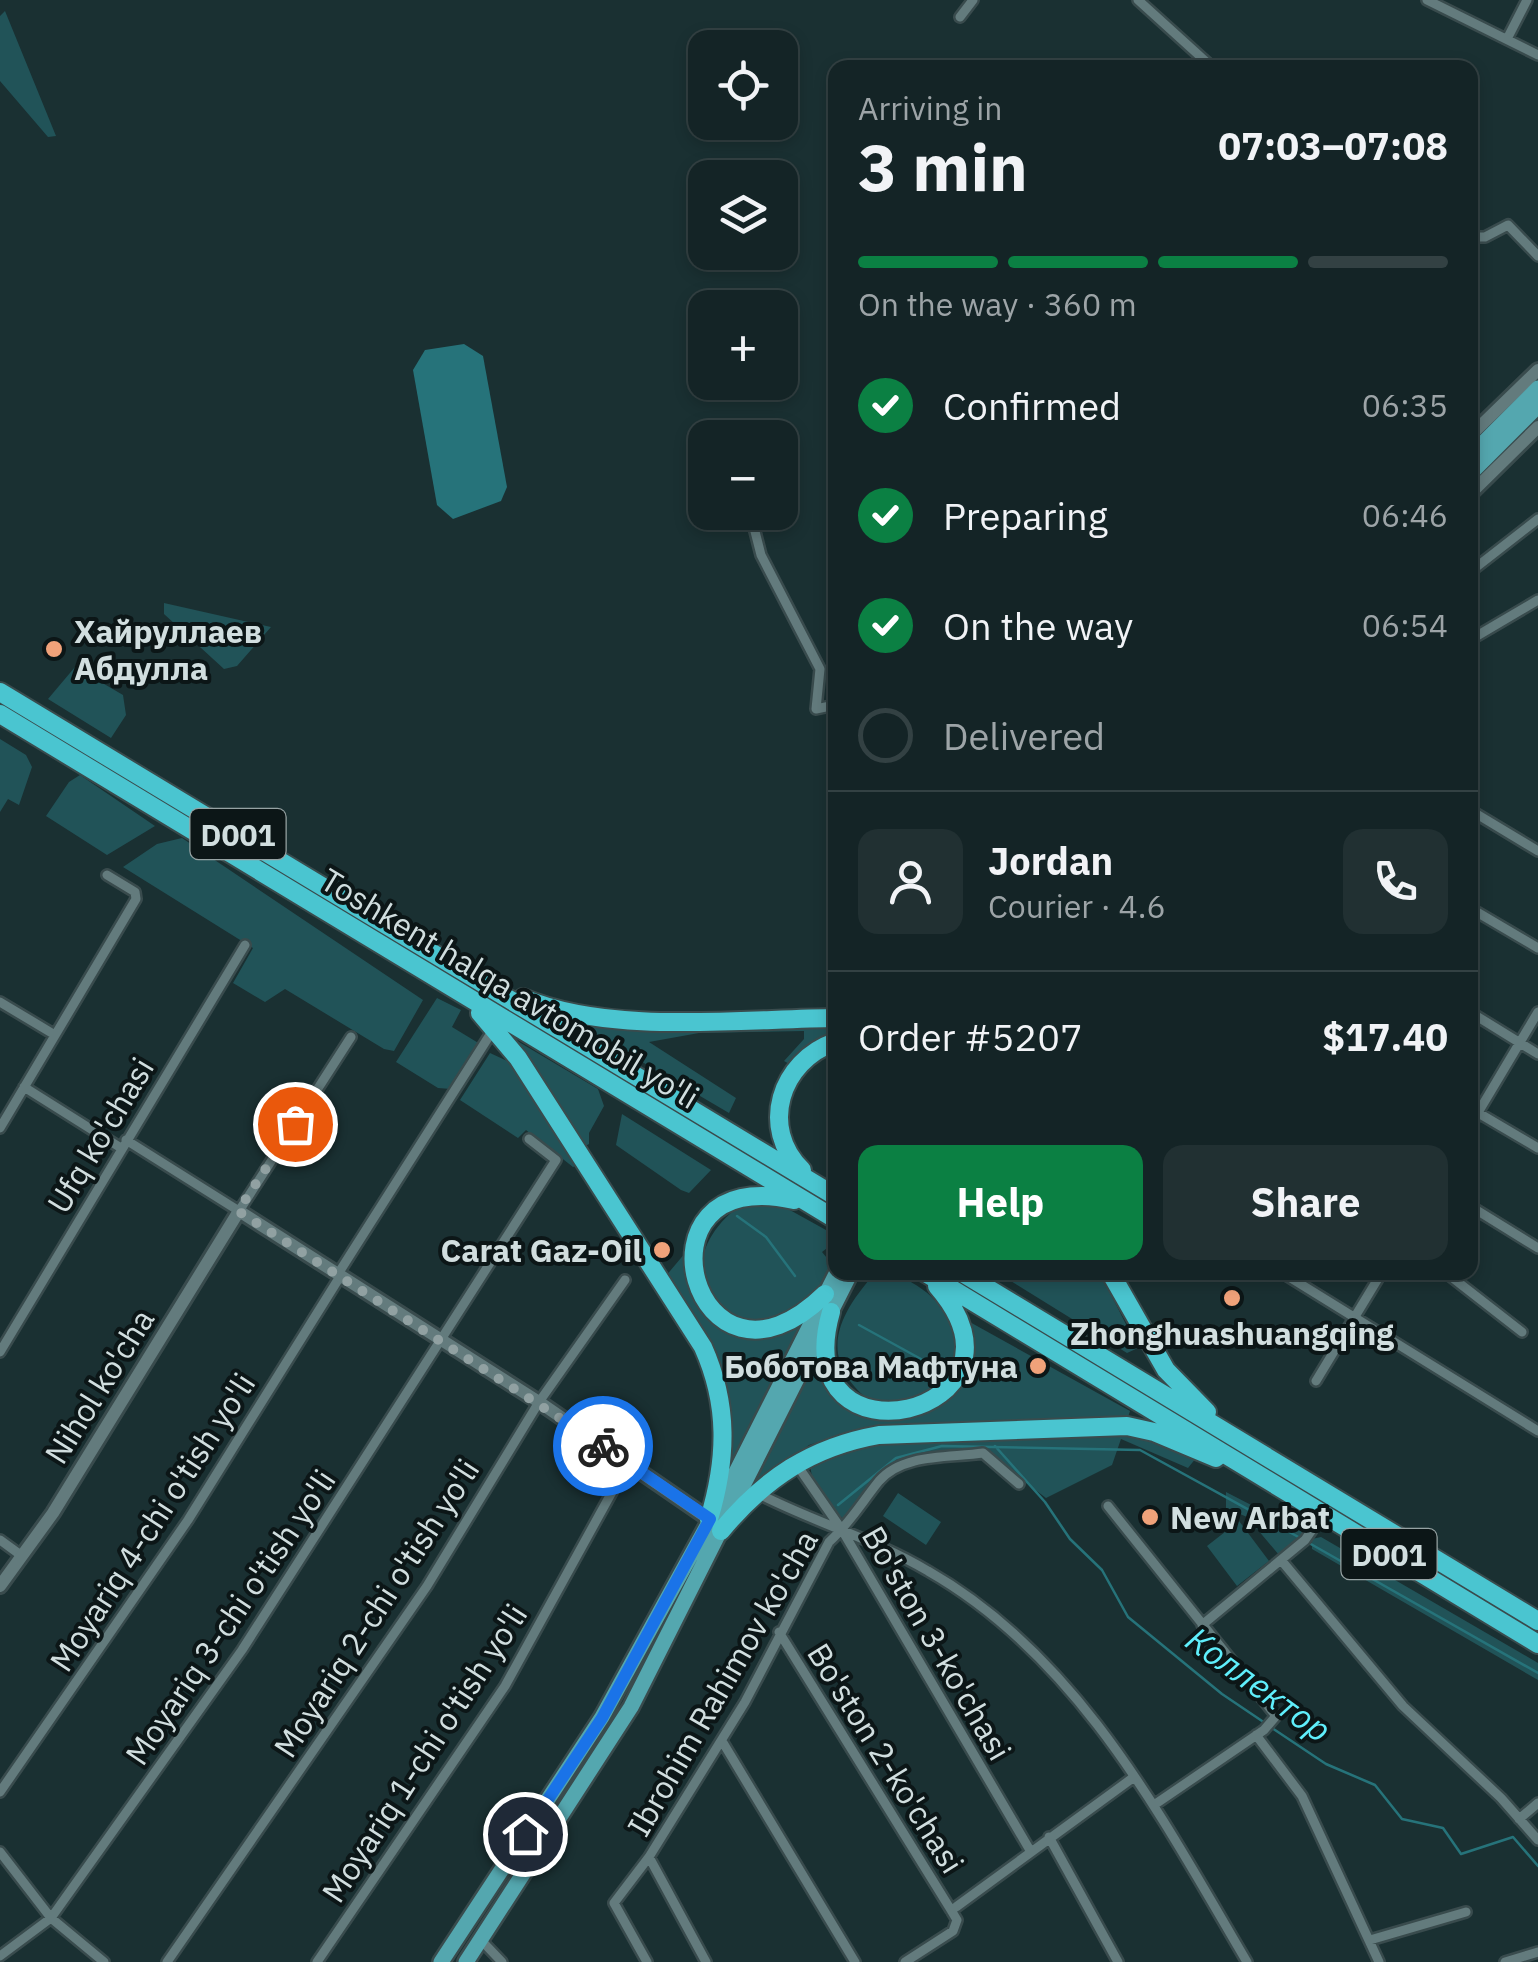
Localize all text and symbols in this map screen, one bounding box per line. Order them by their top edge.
map controls [688,30,798,530]
button: locate [688,30,798,140]
text: Arriving in [858,87,1003,129]
text: 07:03–07:08 [1218,121,1448,170]
text: 3 min [858,124,1028,209]
button: layers [688,160,798,270]
text: On the way · 360 m [858,283,1137,325]
button: + [688,290,798,400]
icon: check [858,378,913,433]
text: Confirmed [943,381,1121,430]
text: 06:35 [1362,384,1448,426]
button: − [688,420,798,530]
icon: check [858,488,913,543]
text: Preparing [943,491,1108,540]
text: 06:46 [1362,494,1448,536]
icon: check [858,598,913,653]
text: On the way [943,601,1133,650]
text: 06:54 [1362,604,1448,646]
place label: Хайруллаев Абдулла [74,610,262,689]
marker: Хайруллаев Абдулла [43,638,65,660]
text: Delivered [943,711,1105,760]
road number: D001 [190,809,286,859]
button: person [858,829,963,934]
button: phone [1343,829,1448,934]
text: Jordan [988,836,1113,885]
street label: Toshkent halqa avtomobil yo'li [313,858,707,1118]
text: Courier · 4.6 [988,885,1166,927]
text: Order #5207 [858,1012,1083,1061]
text: $17.40 [1322,1012,1448,1061]
street label: Ufq ko'chasi [37,1050,163,1220]
pin [253,1082,338,1167]
icon: bag [268,1097,323,1152]
button: Help [858,1145,1143,1260]
button: Share [1163,1145,1448,1260]
place label: Carat Gaz-Oil [440,1229,642,1271]
marker: Carat Gaz-Oil [651,1239,673,1261]
marker: Zhonghuashuangqing [1221,1287,1243,1309]
street label: Nihol ko'cha [35,1301,163,1471]
place label: Zhonghuashuangqing [1070,1312,1394,1354]
place label: Боботова Мафтуна [724,1345,1018,1387]
marker: Боботова Мафтуна [1027,1355,1049,1377]
street label: Moyariq 4-chi o'tish yo'li [40,1365,264,1679]
courier [553,1396,653,1496]
icon: bike [576,1419,631,1474]
street label: Moyariq 2-chi o'tish yo'li [264,1451,488,1765]
street label: Moyariq 3-chi o'tish yo'li [115,1461,345,1773]
place label: New Arbat [1170,1496,1330,1538]
marker: New Arbat [1139,1506,1161,1528]
street label: Bo'ston 3-ko'chasi [853,1518,1021,1768]
street label: Ibrohim Rahimov ko'cha [617,1522,827,1844]
road number: D001 [1342,1529,1436,1579]
street label: Moyariq 1-chi o'tish yo'li [312,1596,536,1910]
water label: Коллектор [1177,1616,1341,1752]
street label: Bo'ston 2-ko'chasi [798,1635,974,1881]
pin [483,1792,568,1877]
icon: home [498,1807,553,1862]

